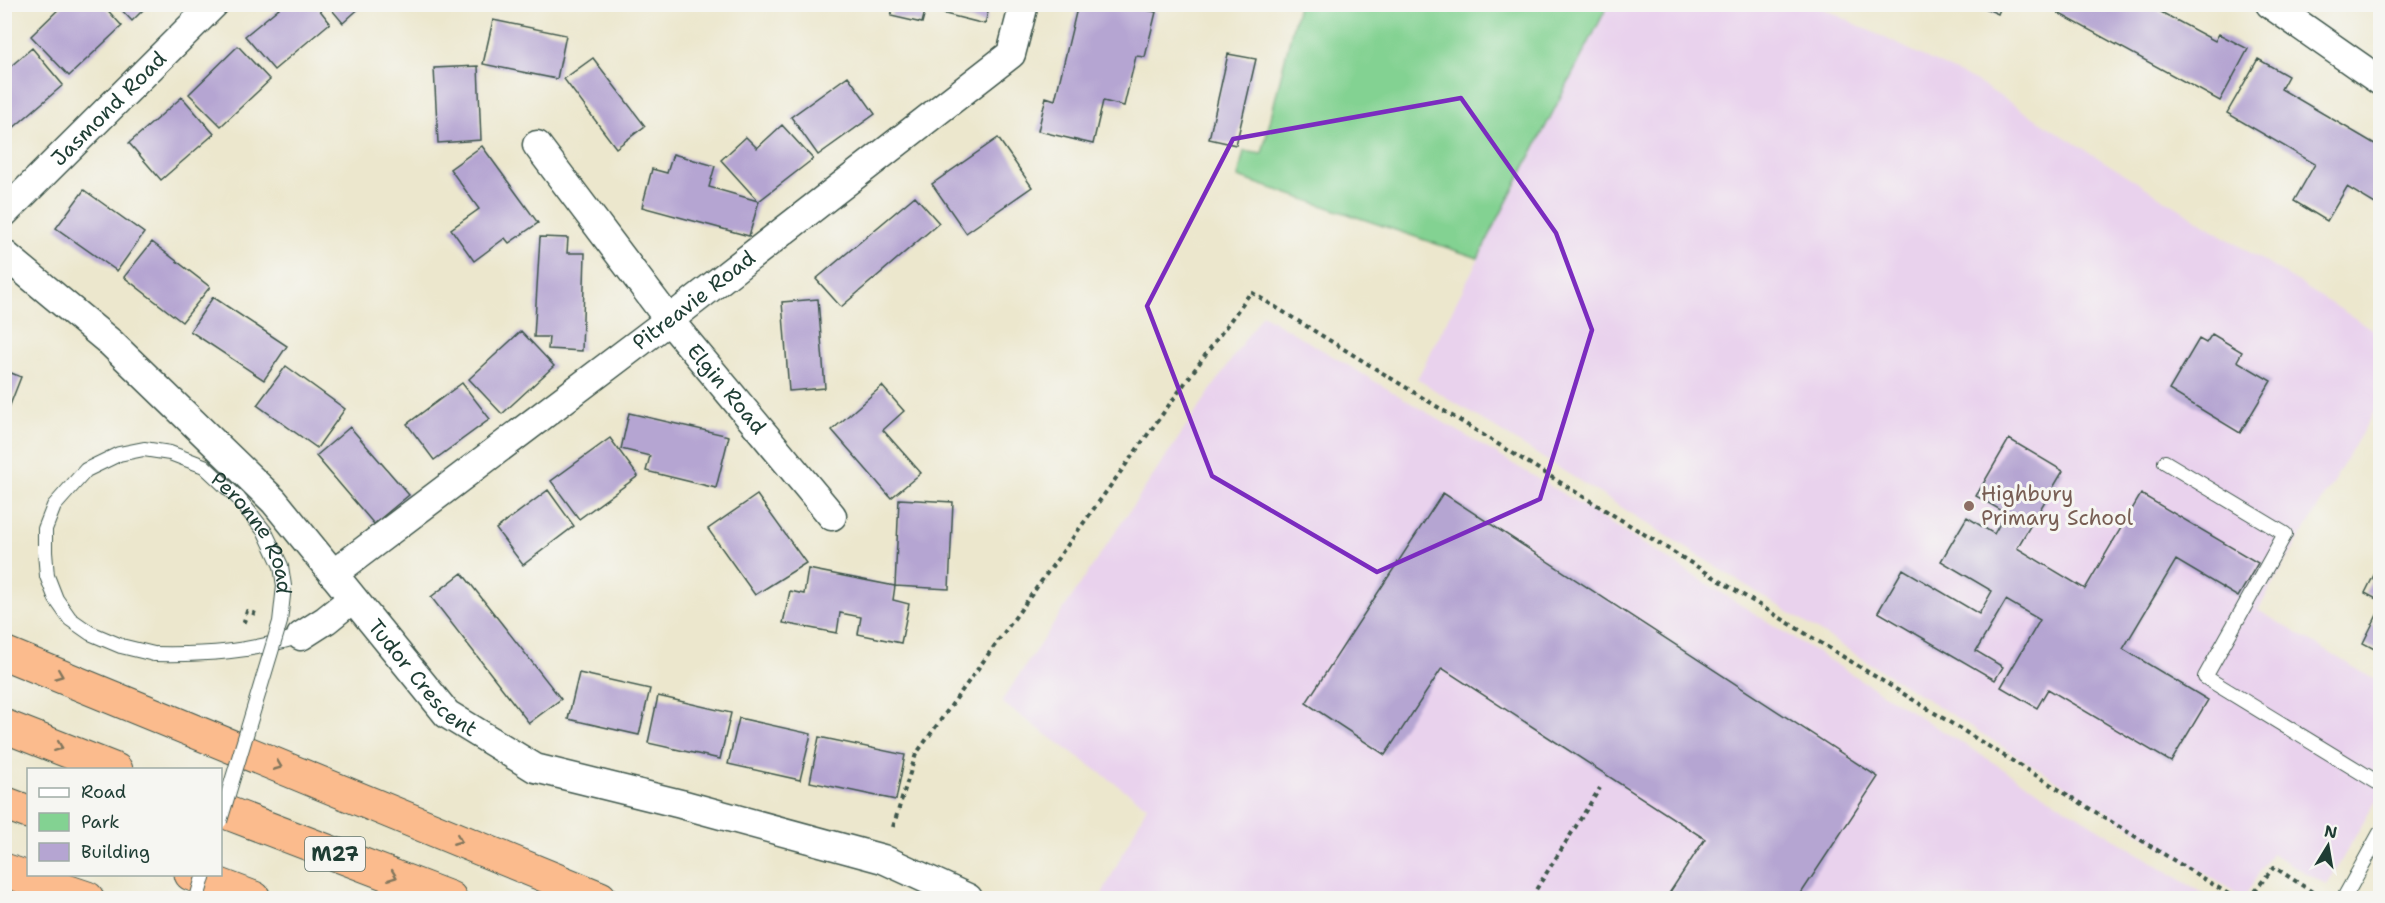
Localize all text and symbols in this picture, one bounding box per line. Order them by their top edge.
street label: Jasmond Road [45,45,173,172]
street label: Pitreavie Road [627,244,761,357]
street label: Elgin Road [681,338,772,440]
street label: Peronne Road [205,466,298,596]
place label: Highbury Primary School [1981,480,2134,532]
marker: Highbury Primary School [1962,499,1976,513]
street label: Tudor Crescent [361,613,483,743]
one-way arrow [52,668,63,680]
one-way arrow [53,740,64,753]
one-way arrow [271,759,282,771]
legend [27,768,222,876]
text: Road [81,780,126,804]
text: Park [81,810,120,834]
north arrow [2298,816,2358,876]
text: N [2323,820,2339,843]
one-way arrow [452,833,463,845]
road number: M27 [305,837,365,871]
text: Building [81,840,150,864]
one-way arrow [387,869,397,882]

